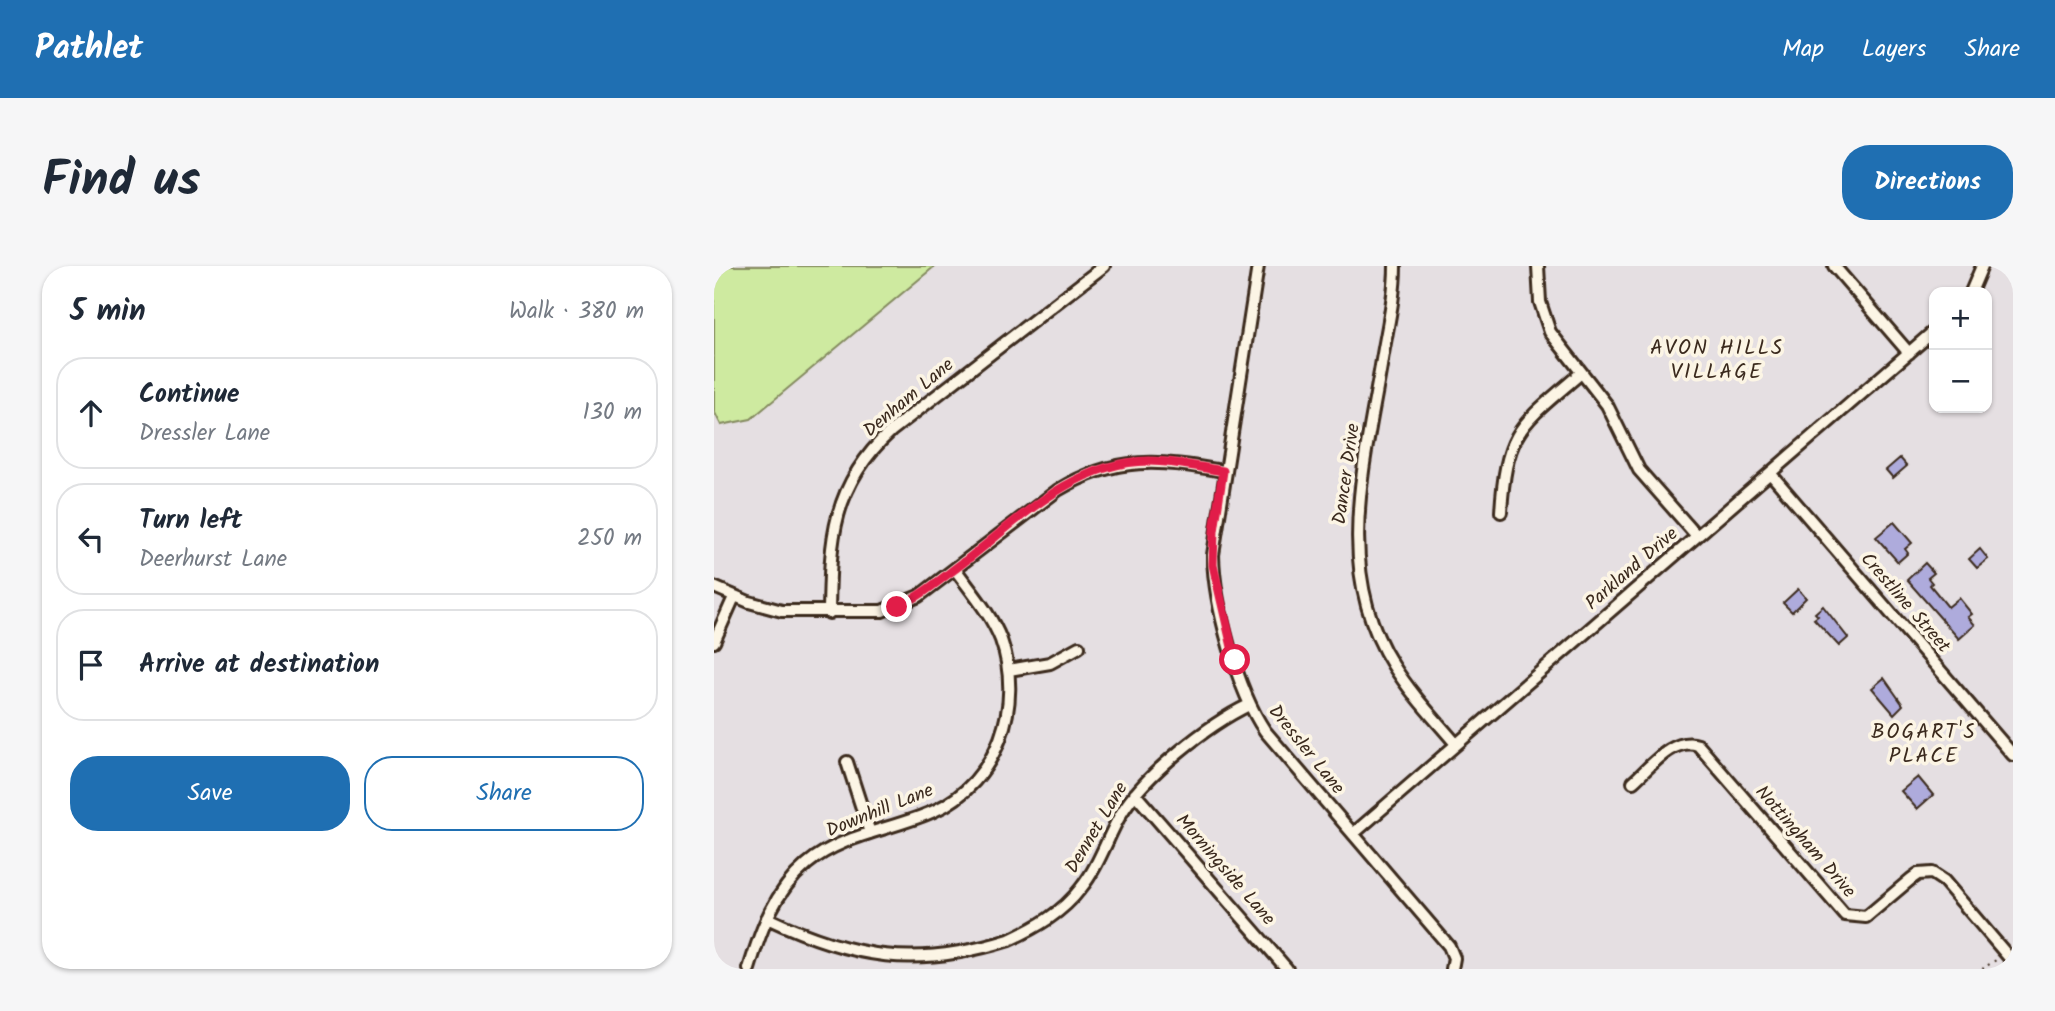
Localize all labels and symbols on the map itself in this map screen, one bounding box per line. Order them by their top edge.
district label: AVON HILLS VILLAGE [1650,332,1784,389]
street label: Denham Lane [857,351,961,445]
street label: Dancer Drive [1325,421,1369,527]
street label: Parkland Drive [1579,520,1686,618]
street label: Crestline Street [1853,546,1958,661]
route end [881,591,912,622]
route start [1219,644,1250,675]
street label: Dressler Lane [1260,698,1352,802]
district label: BOGART'S PLACE [1871,716,1977,773]
street label: Downhill Lane [822,776,939,846]
street label: Dennet Lane [1058,776,1136,880]
street label: Nottingham Drive [1747,779,1863,906]
street label: Morningside Lane [1168,807,1283,933]

